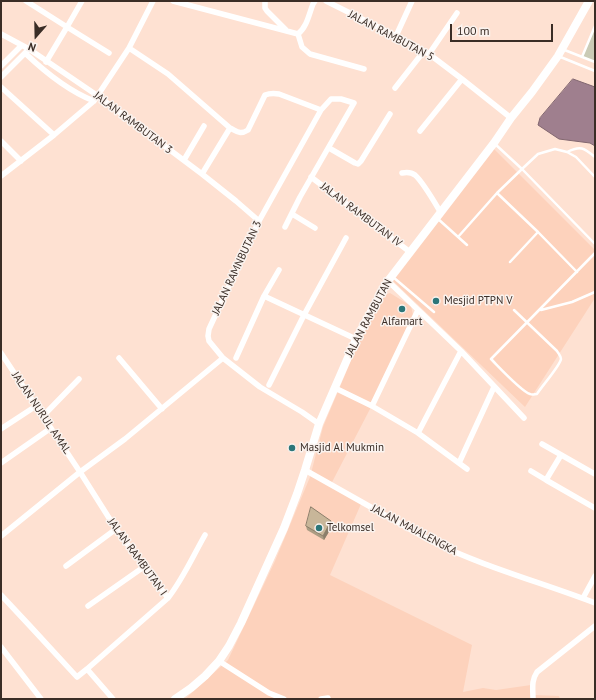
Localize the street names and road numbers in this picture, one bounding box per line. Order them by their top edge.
street label: JALAN RAMBUTAN 5 [346,8,436,64]
street label: JALAN RAMBUTAN 3 [91,89,175,157]
street label: JALAN RAMBUTAN IV [318,180,404,250]
street label: JALAN RAMNBUTAN 3 [209,219,265,317]
street label: JALAN RAMBUTAN [343,277,395,359]
street label: JALAN NURUL AMAL [9,369,73,457]
street label: JALAN MAJALENGKA [369,502,459,558]
street label: JALAN RAMBUTAN I [104,516,170,598]

